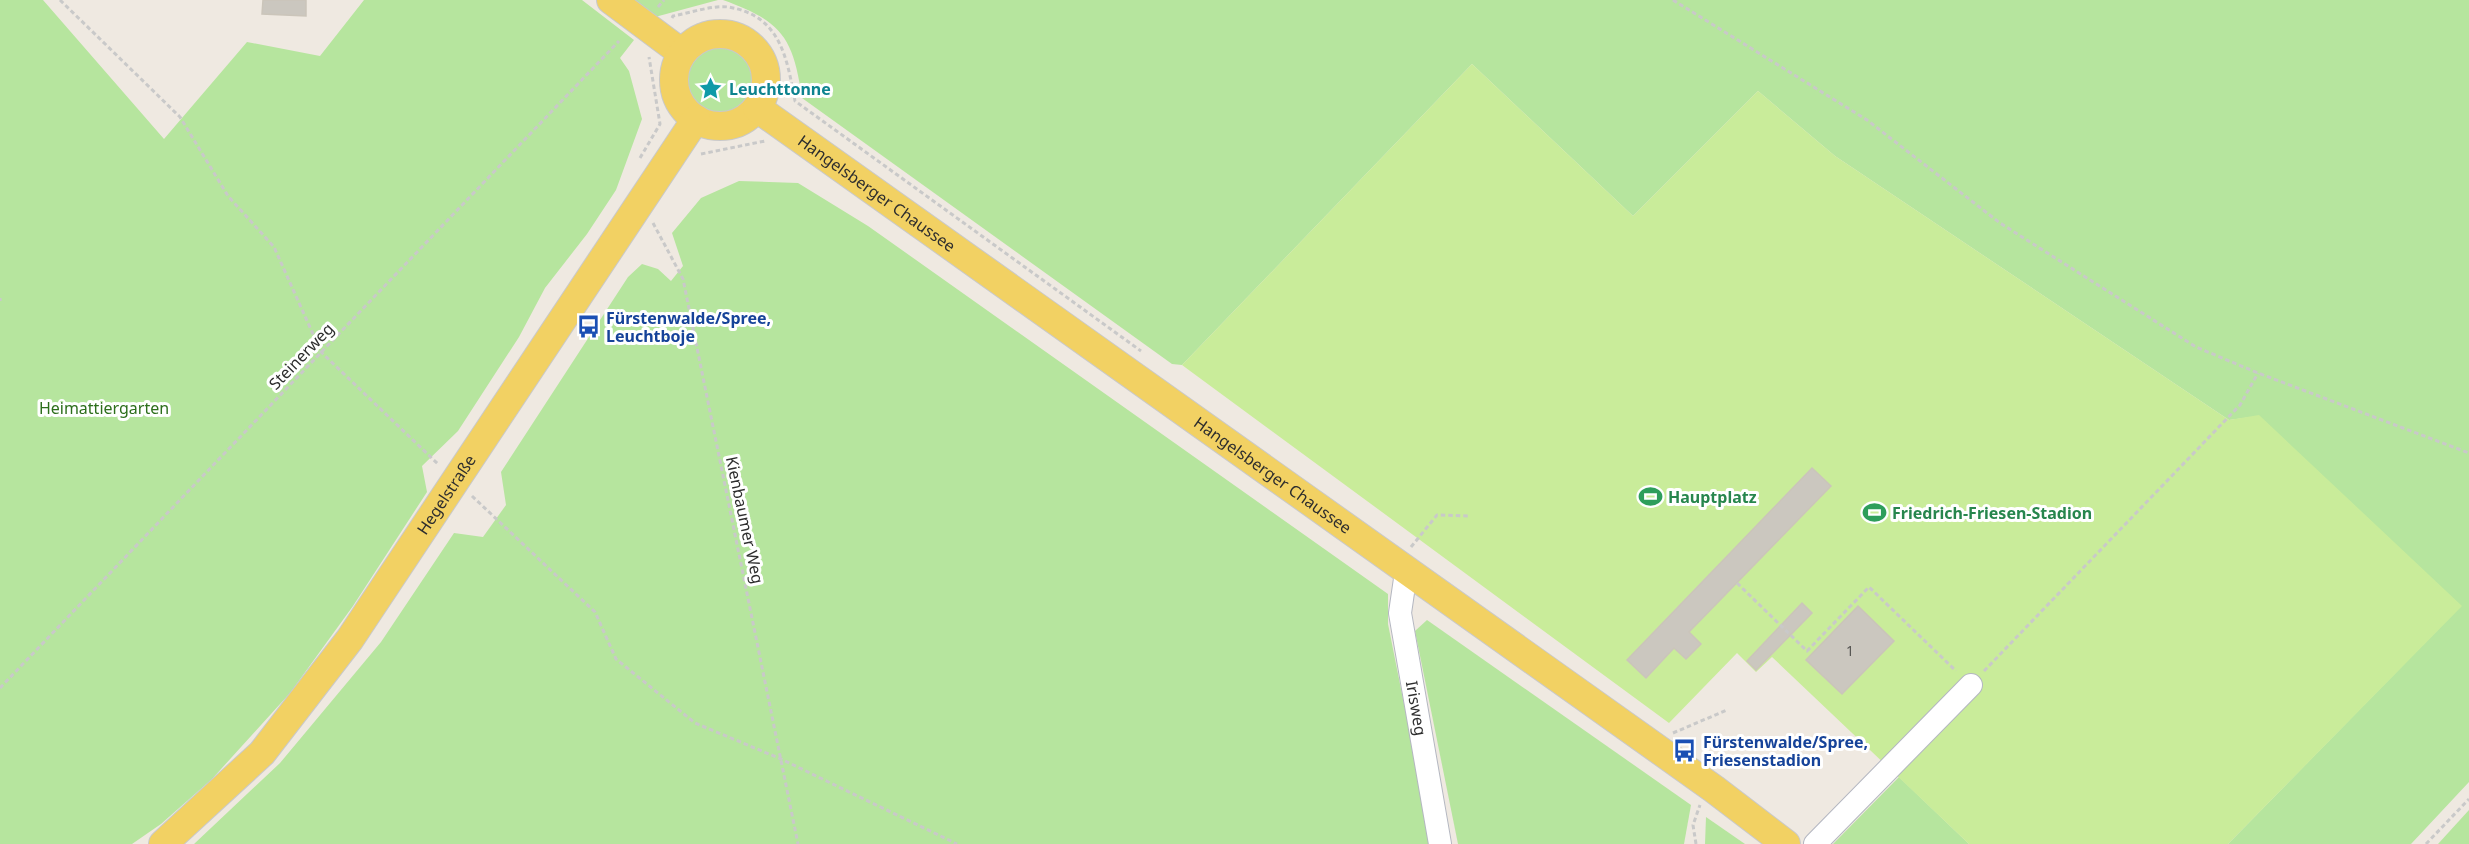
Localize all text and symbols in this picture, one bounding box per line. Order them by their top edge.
place icon: Leuchttonne [698,76,724,102]
place label: Leuchttonne [729,78,831,100]
street label: Hangelsberger Chaussee [794,130,960,257]
place label: Fürstenwalde/Spree, Leuchtboje [606,307,771,347]
bus stop icon: Fürstenwalde/Spree, Leuchtboje [575,314,601,340]
street label: Steinerweg [264,318,338,394]
park label: Heimattiergarten [39,397,169,419]
street label: Hangelsberger Chaussee [1189,411,1356,539]
street label: Hegelstraße [412,450,481,539]
street label: Kienbaumer Weg [721,454,769,586]
sports icon: Hauptplatz [1637,484,1663,510]
place label: Hauptplatz [1668,486,1757,508]
sports icon: Friedrich-Friesen-Stadion [1861,500,1887,526]
place label: Friedrich-Friesen-Stadion [1892,502,2092,524]
house number: 1 [1846,641,1854,660]
street label: Irisweg [1401,679,1432,737]
place label: Fürstenwalde/Spree, Friesenstadion [1703,731,1868,771]
bus stop icon: Fürstenwalde/Spree, Friesenstadion [1672,738,1698,764]

